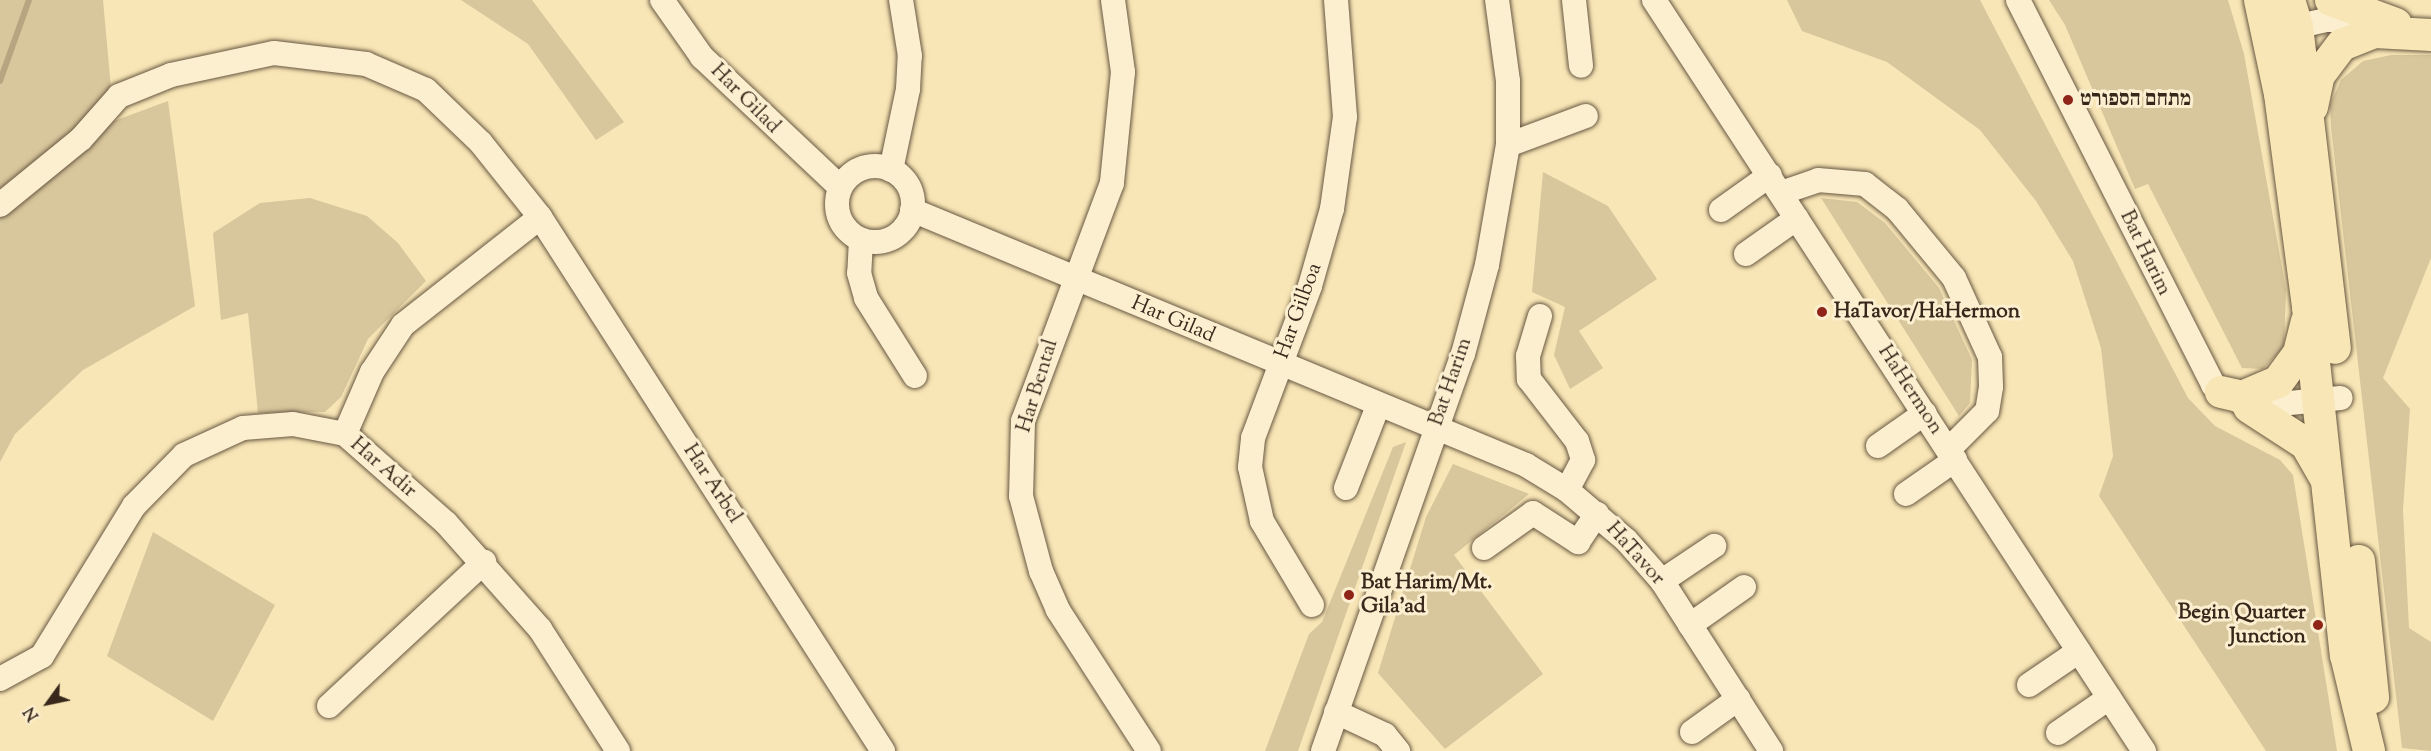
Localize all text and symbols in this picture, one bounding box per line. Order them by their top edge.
street label: Har Gilad [705,59,785,139]
place label: מתחם הספורט [2080,87,2191,113]
marker: מתחם הספורט [2061,93,2075,107]
street label: Bat Harim [2114,206,2176,300]
street label: Har Gilboa [1270,260,1328,362]
street label: Har Gilad [1127,291,1219,349]
place label: HaTavor/HaHermon [1834,299,2020,325]
marker: HaTavor/HaHermon [1815,305,1829,319]
street label: Bat Harim [1424,335,1478,429]
street label: Har Bental [1012,336,1064,436]
street label: HaHermon [1872,341,1948,439]
street label: Har Adir [345,432,421,504]
street label: Har Arbel [677,440,747,528]
street label: HaTavor [1600,517,1670,591]
place label: Bat Harim/Mt. Gila'ad [1361,570,1492,620]
marker: Bat Harim/Mt. Gila'ad [1342,588,1356,602]
place label: Begin Quarter Junction [2178,600,2306,650]
marker: Begin Quarter Junction [2311,618,2325,632]
north arrow [18,673,78,733]
text: N [19,701,46,725]

